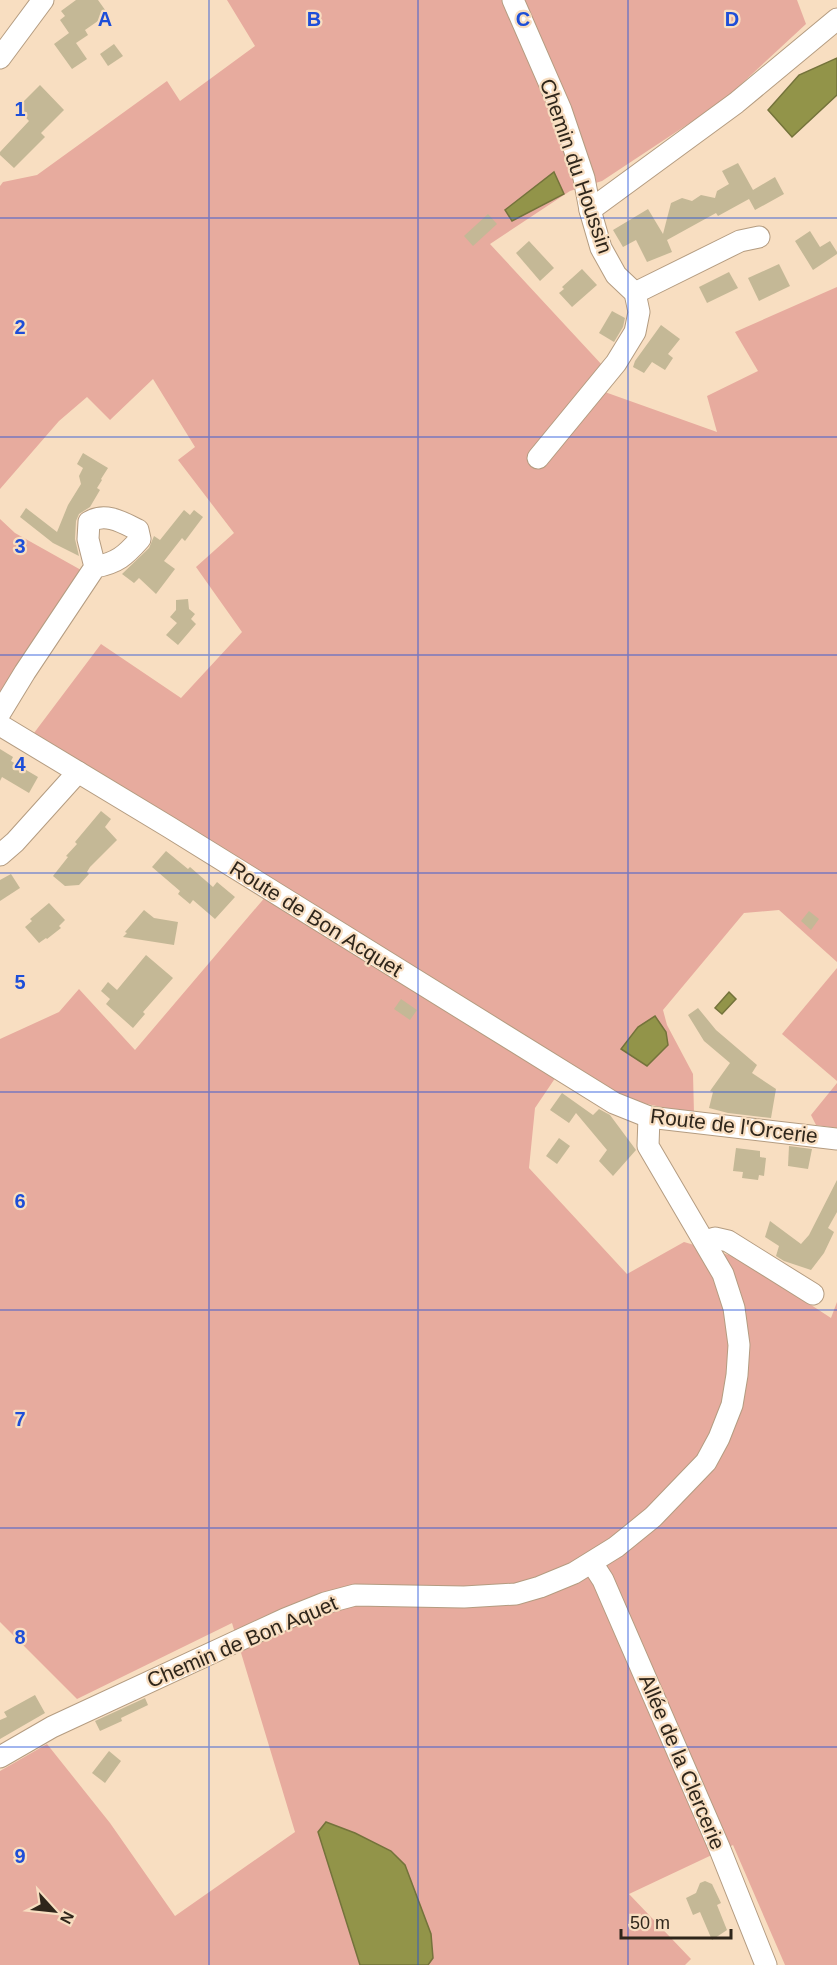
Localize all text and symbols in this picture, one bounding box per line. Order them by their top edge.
text: A [98,8,112,30]
text: B [307,8,321,30]
text: C [516,8,530,30]
text: D [725,8,739,30]
street label: Chemin du Houssin [536,75,617,256]
text: 1 [14,98,26,120]
text: 2 [14,316,26,338]
text: 3 [14,535,26,557]
text: 4 [14,753,26,775]
street label: Route de Bon Acquet [226,856,407,981]
text: 5 [14,971,26,993]
street label: Route de l'Orcerie [649,1104,819,1147]
text: 6 [14,1190,26,1212]
text: 7 [14,1408,26,1430]
street label: Chemin de Bon Aquet [143,1591,340,1692]
text: 8 [14,1626,26,1648]
street label: Allée de la Clercerie [635,1671,730,1853]
text: 9 [14,1845,26,1867]
north arrow [24,1881,84,1941]
scale bar [621,1902,730,1940]
text: N [57,1909,77,1927]
text: 50 m [630,1913,670,1933]

